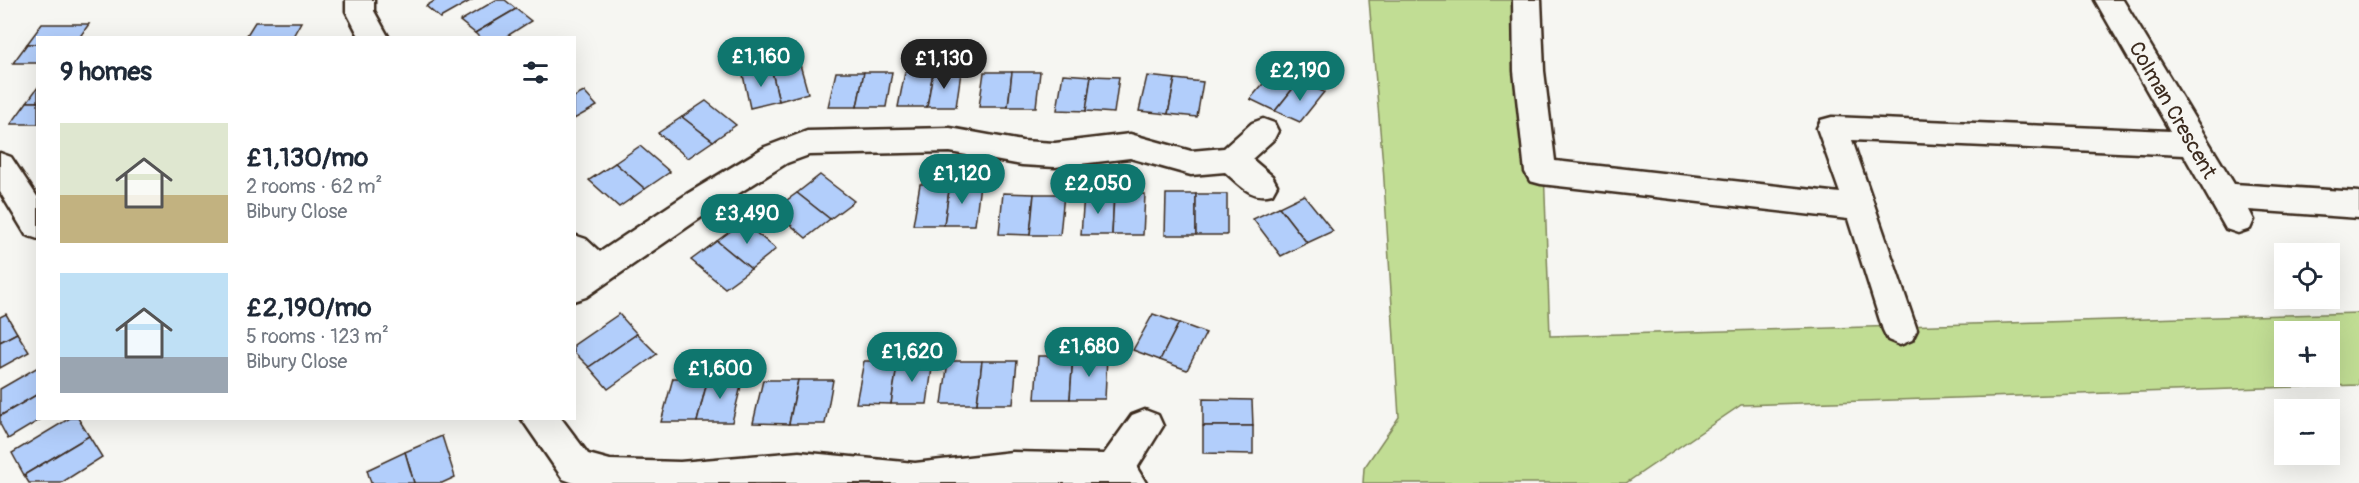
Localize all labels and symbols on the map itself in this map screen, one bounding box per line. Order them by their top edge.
pin: £1,160 [712,37,810,88]
street label: Colman Crescent [2122,37,2223,184]
pin: £1,130 [895,39,993,90]
pin: £2,190 [1251,51,1349,102]
pin: £1,120 [913,154,1011,205]
pin: £2,050 [1049,164,1147,215]
pin: £3,490 [698,194,796,245]
pin: £1,680 [1040,327,1138,378]
pin: £1,620 [863,332,961,383]
pin: £1,600 [671,349,769,400]

